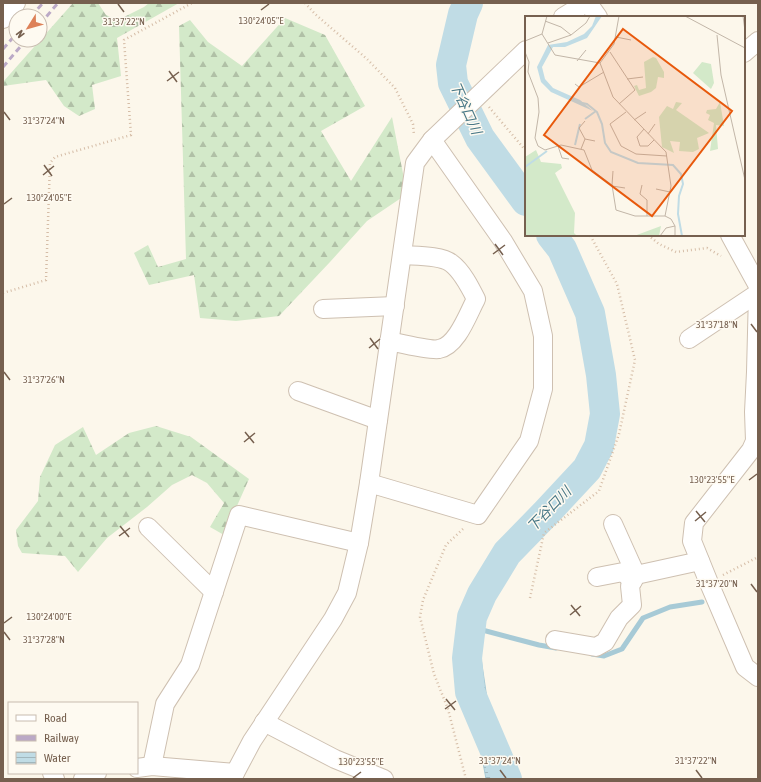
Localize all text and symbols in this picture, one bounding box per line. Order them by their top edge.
north arrow [8,8,48,48]
text: 130°24'05"E [239,15,284,26]
text: 31°37'22"N [103,16,145,27]
inset map [525,16,745,236]
text: N [13,28,27,40]
water label: 下谷口川 [447,79,486,139]
text: 31°37'24"N [23,115,65,126]
text: 130°24'05"E [27,192,72,203]
text: 31°37'18"N [696,319,738,330]
text: 31°37'26"N [23,374,65,385]
text: 130°23'55"E [690,474,735,485]
water label: 下谷口川 [524,482,576,535]
text: 31°37'20"N [696,578,738,589]
text: 130°24'00"E [27,611,72,622]
text: 31°37'28"N [23,634,65,645]
legend [8,702,138,774]
text: Road [44,711,67,725]
text: Railway [44,731,79,745]
text: Water [44,751,71,765]
text: 31°37'24"N [479,755,521,766]
text: 31°37'22"N [675,755,717,766]
text: 130°23'55"E [339,756,384,767]

